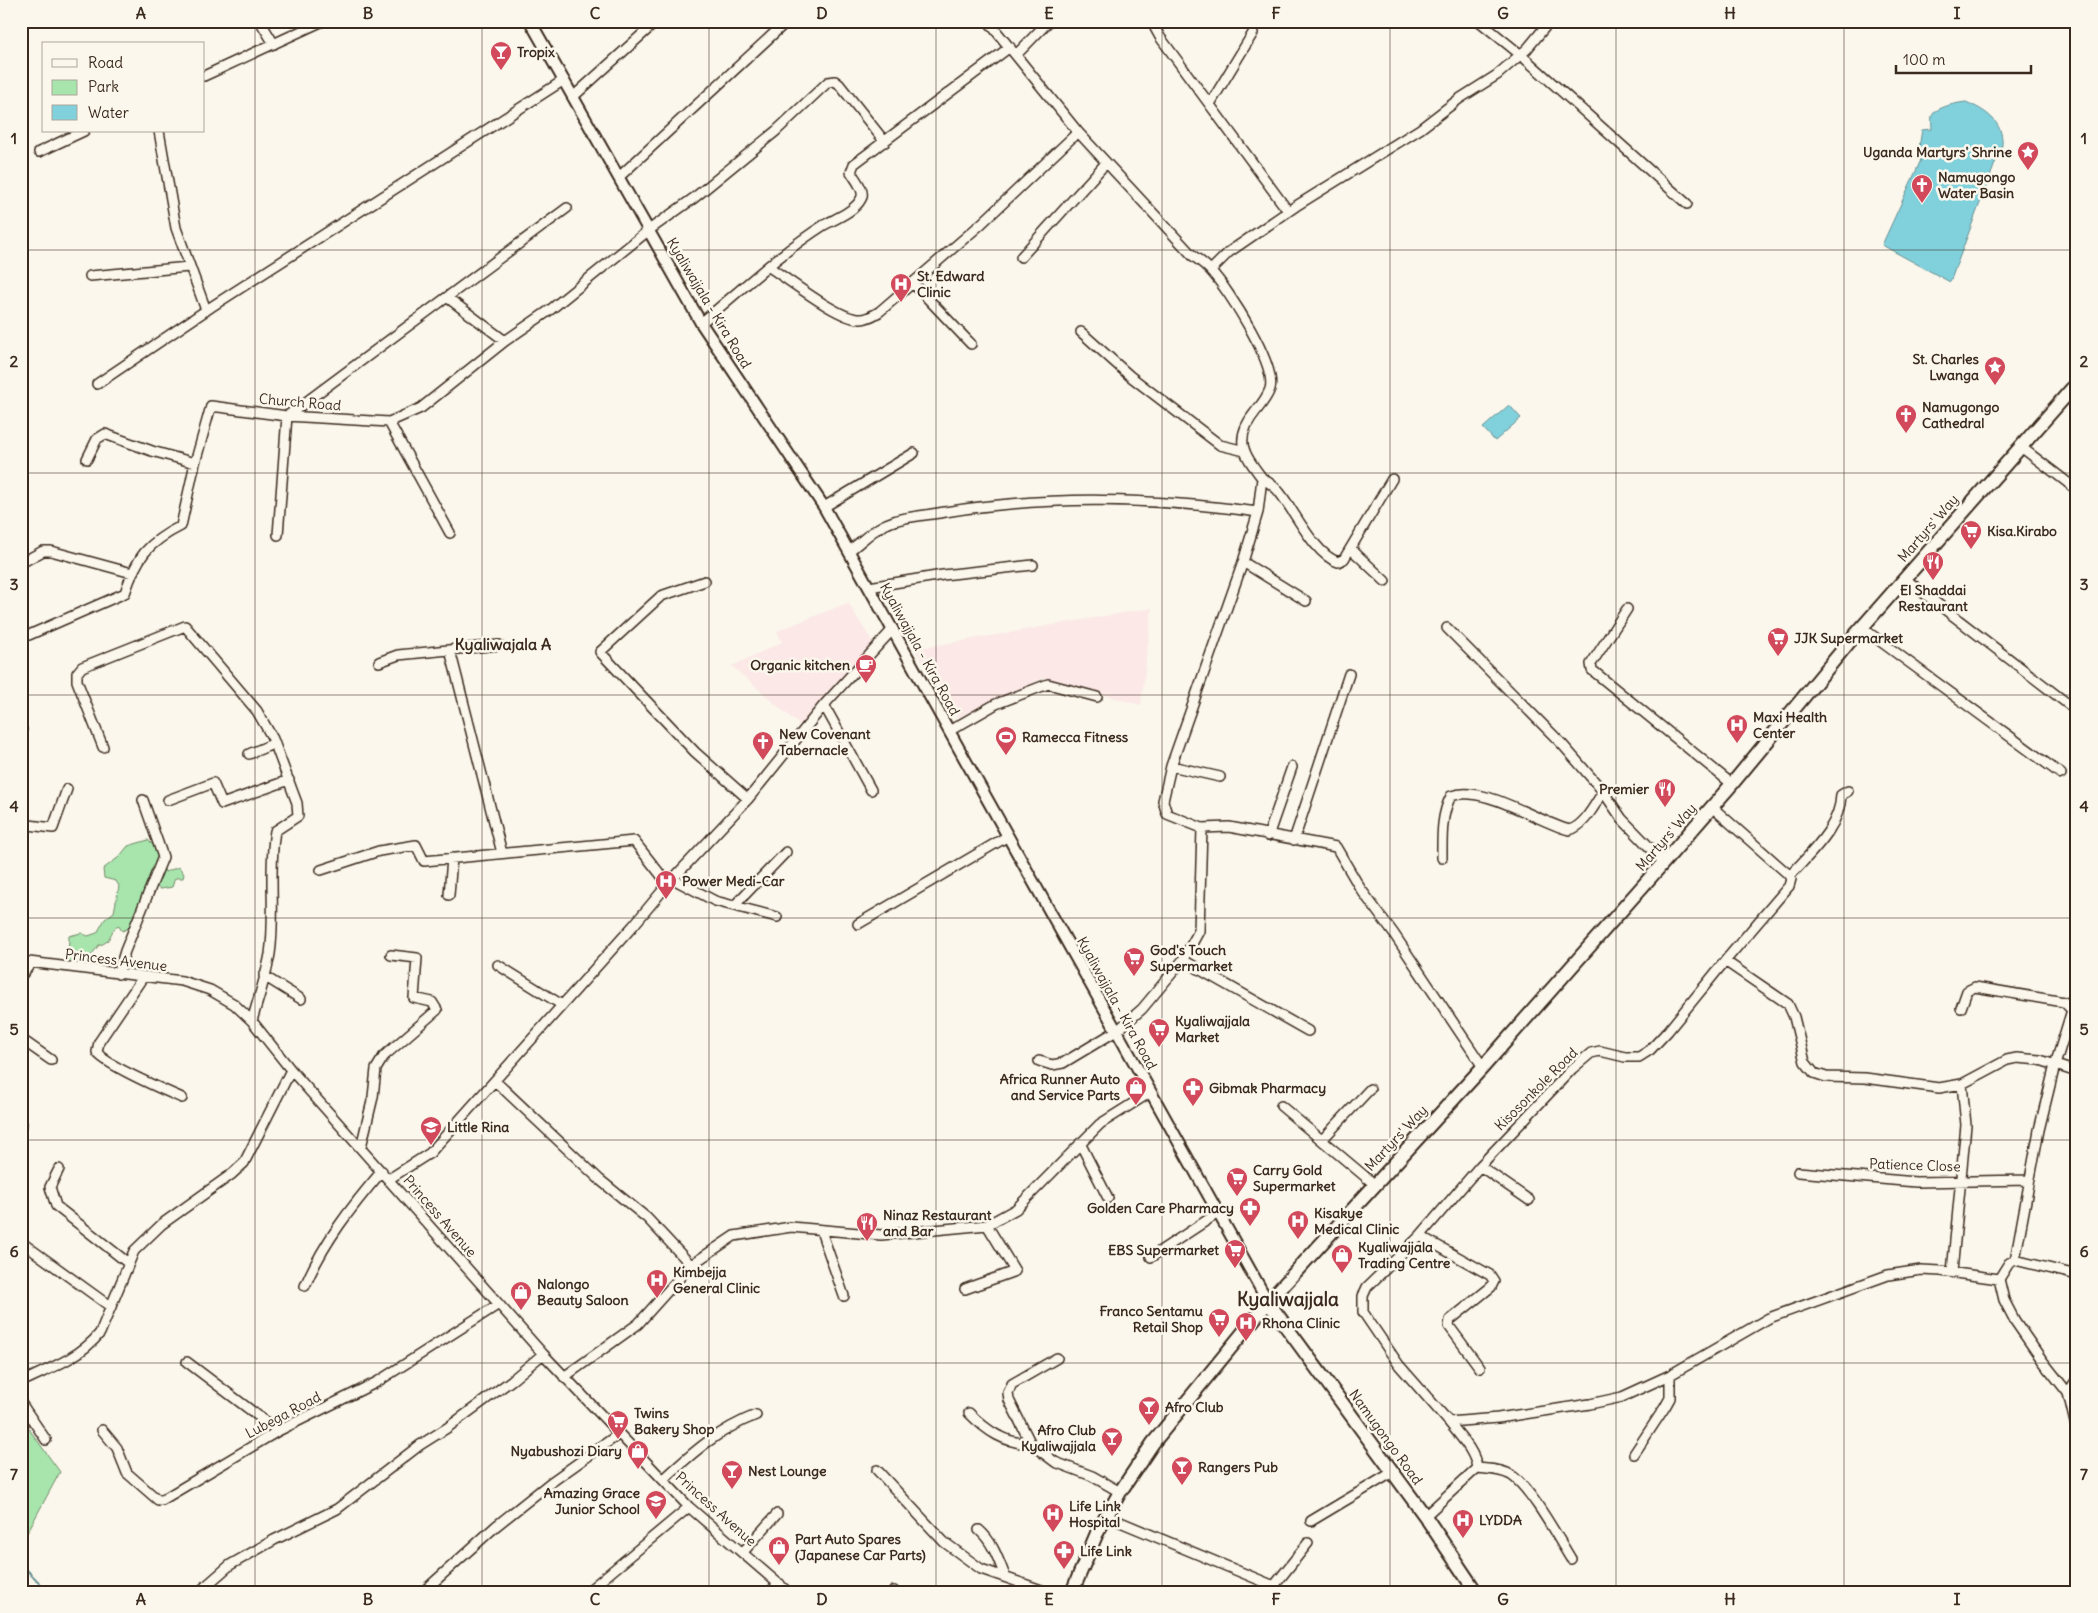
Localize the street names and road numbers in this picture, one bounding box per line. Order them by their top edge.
street label: Kyaliwajjala - Kira Road [663,234,755,372]
street label: Church Road [258,389,342,415]
street label: Martyrs' Way [1894,490,1962,566]
street label: Kyaliwajjala - Kira Road [876,579,964,719]
street label: Martyrs' Way [1632,799,1700,875]
street label: Kyaliwajjala - Kira Road [1073,933,1161,1073]
street label: Princess Avenue [64,945,168,975]
street label: Kisosonkole Road [1491,1044,1581,1134]
street label: Martyrs' Way [1361,1101,1431,1175]
street label: Patience Close [1869,1154,1961,1176]
street label: Princess Avenue [399,1171,481,1261]
street label: Namugongo Road [1345,1386,1427,1488]
street label: Lubega Road [242,1388,324,1442]
street label: Princess Avenue [672,1468,760,1550]

